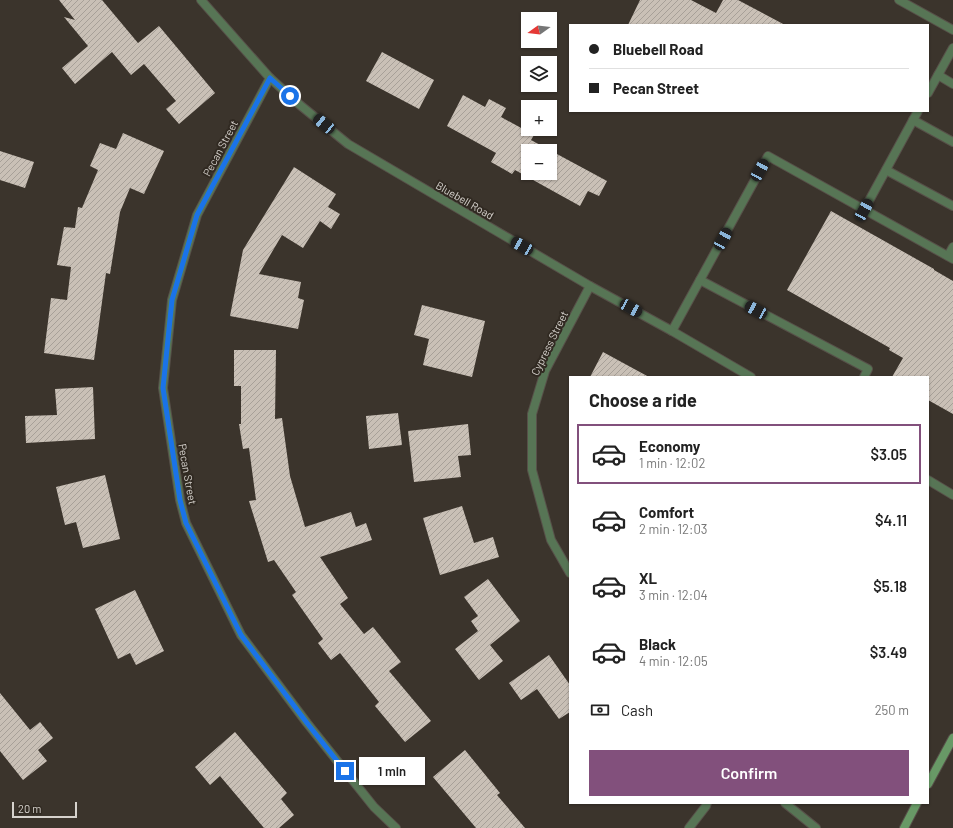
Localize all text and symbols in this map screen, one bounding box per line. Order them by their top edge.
north arrow [521,12,557,48]
map controls [521,12,557,180]
text: Bluebell Road [613,40,703,58]
button: layers [521,56,557,92]
text: Pecan Street [613,79,699,97]
route start [281,87,299,105]
button: + [521,100,557,136]
car [311,112,337,136]
street label: Pecan Street [200,118,240,178]
button: − [521,144,557,180]
car [749,157,771,183]
street label: Bluebell Road [434,178,496,222]
car [853,197,875,223]
car [712,226,734,252]
car [509,235,535,257]
car [618,297,644,319]
car [743,299,769,321]
street label: Cypress Street [528,309,570,377]
text: Choose a ride [589,389,697,411]
icon: car [591,436,627,472]
text: Economy [639,437,700,455]
street label: Pecan Street [176,442,200,506]
text: $3.05 [870,445,907,463]
text: 1 min · 12:02 [639,455,705,471]
icon: car [591,502,627,538]
text: Comfort [639,503,694,521]
text: $4.11 [875,511,907,529]
text: 2 min · 12:03 [639,521,708,537]
icon: car [591,568,627,604]
text: XL [639,569,657,587]
text: $5.18 [873,577,907,595]
text: 3 min · 12:04 [639,587,708,603]
icon: car [591,634,627,670]
text: Black [639,635,676,653]
text: $3.49 [870,643,907,661]
text: 4 min · 12:05 [639,653,708,669]
icon: cash [589,699,611,721]
text: Cash [621,701,653,719]
text: 250 m [875,702,909,718]
button: Confirm [589,750,909,796]
callout: 1 min [359,757,425,785]
route end [336,762,354,780]
text: 1 min [378,763,406,779]
scale bar [12,800,77,819]
text: 20 m [18,802,41,815]

